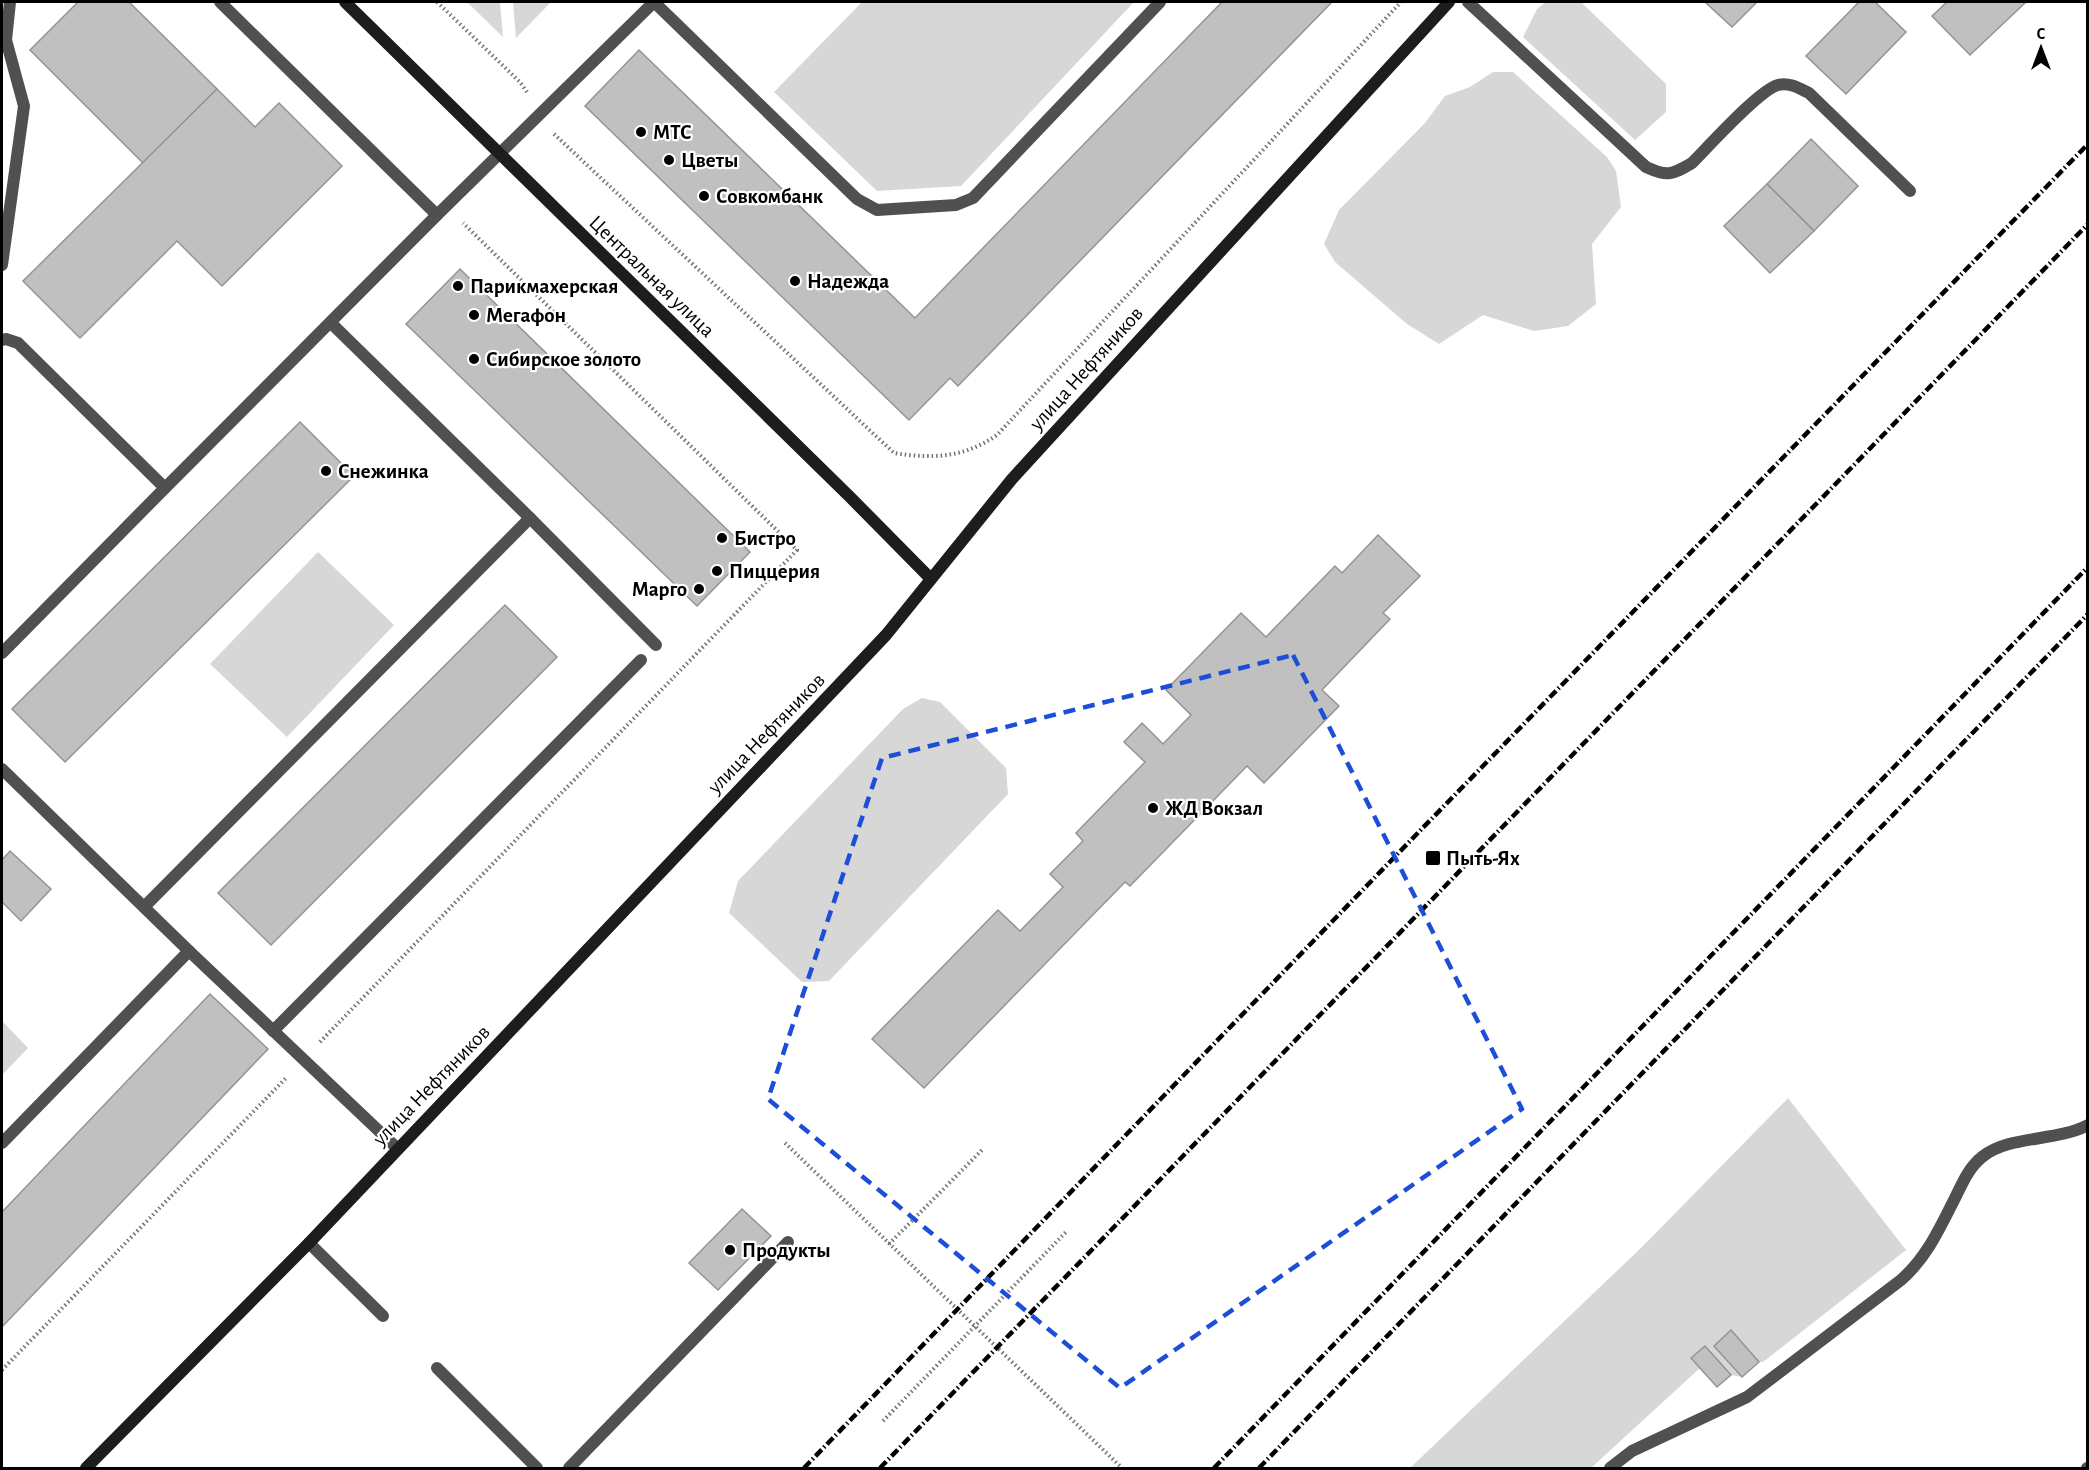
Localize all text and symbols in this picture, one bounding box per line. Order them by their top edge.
north arrow [2011,18,2071,78]
text: С [2037,26,2046,42]
place label: МТС [653,122,692,143]
marker: МТС [634,125,648,139]
place label: Цветы [681,150,738,171]
marker: Цветы [662,153,676,167]
place label: Совкомбанк [716,186,824,207]
marker: Совкомбанк [697,189,711,203]
street label: Центральная улица [585,211,719,342]
place label: Надежда [807,271,889,292]
marker: Надежда [788,274,802,288]
place label: Парикмахерская [470,276,618,297]
marker: Парикмахерская [451,279,465,293]
street label: улица Нефтяников [1025,303,1147,435]
place label: Мегафон [486,305,566,326]
marker: Мегафон [467,308,481,322]
place label: Сибирское золото [486,349,641,370]
marker: Сибирское золото [467,352,481,366]
place label: Снежинка [338,461,429,482]
marker: Снежинка [319,464,333,478]
place label: Бистро [734,528,796,549]
marker: Бистро [715,531,729,545]
place label: Пиццерия [729,561,820,582]
marker: Пиццерия [710,564,724,578]
place label: Марго [632,579,687,600]
marker: Марго [692,582,706,596]
street label: улица Нефтяников [703,669,829,798]
place label: ЖД Вокзал [1165,798,1263,819]
marker: ЖД Вокзал [1146,801,1160,815]
place label: Пыть-Ях [1446,848,1520,869]
marker: Пыть-Ях [1424,849,1442,867]
street label: улица Нефтяников [368,1021,494,1150]
place label: Продукты [742,1240,831,1261]
marker: Продукты [723,1243,737,1257]

